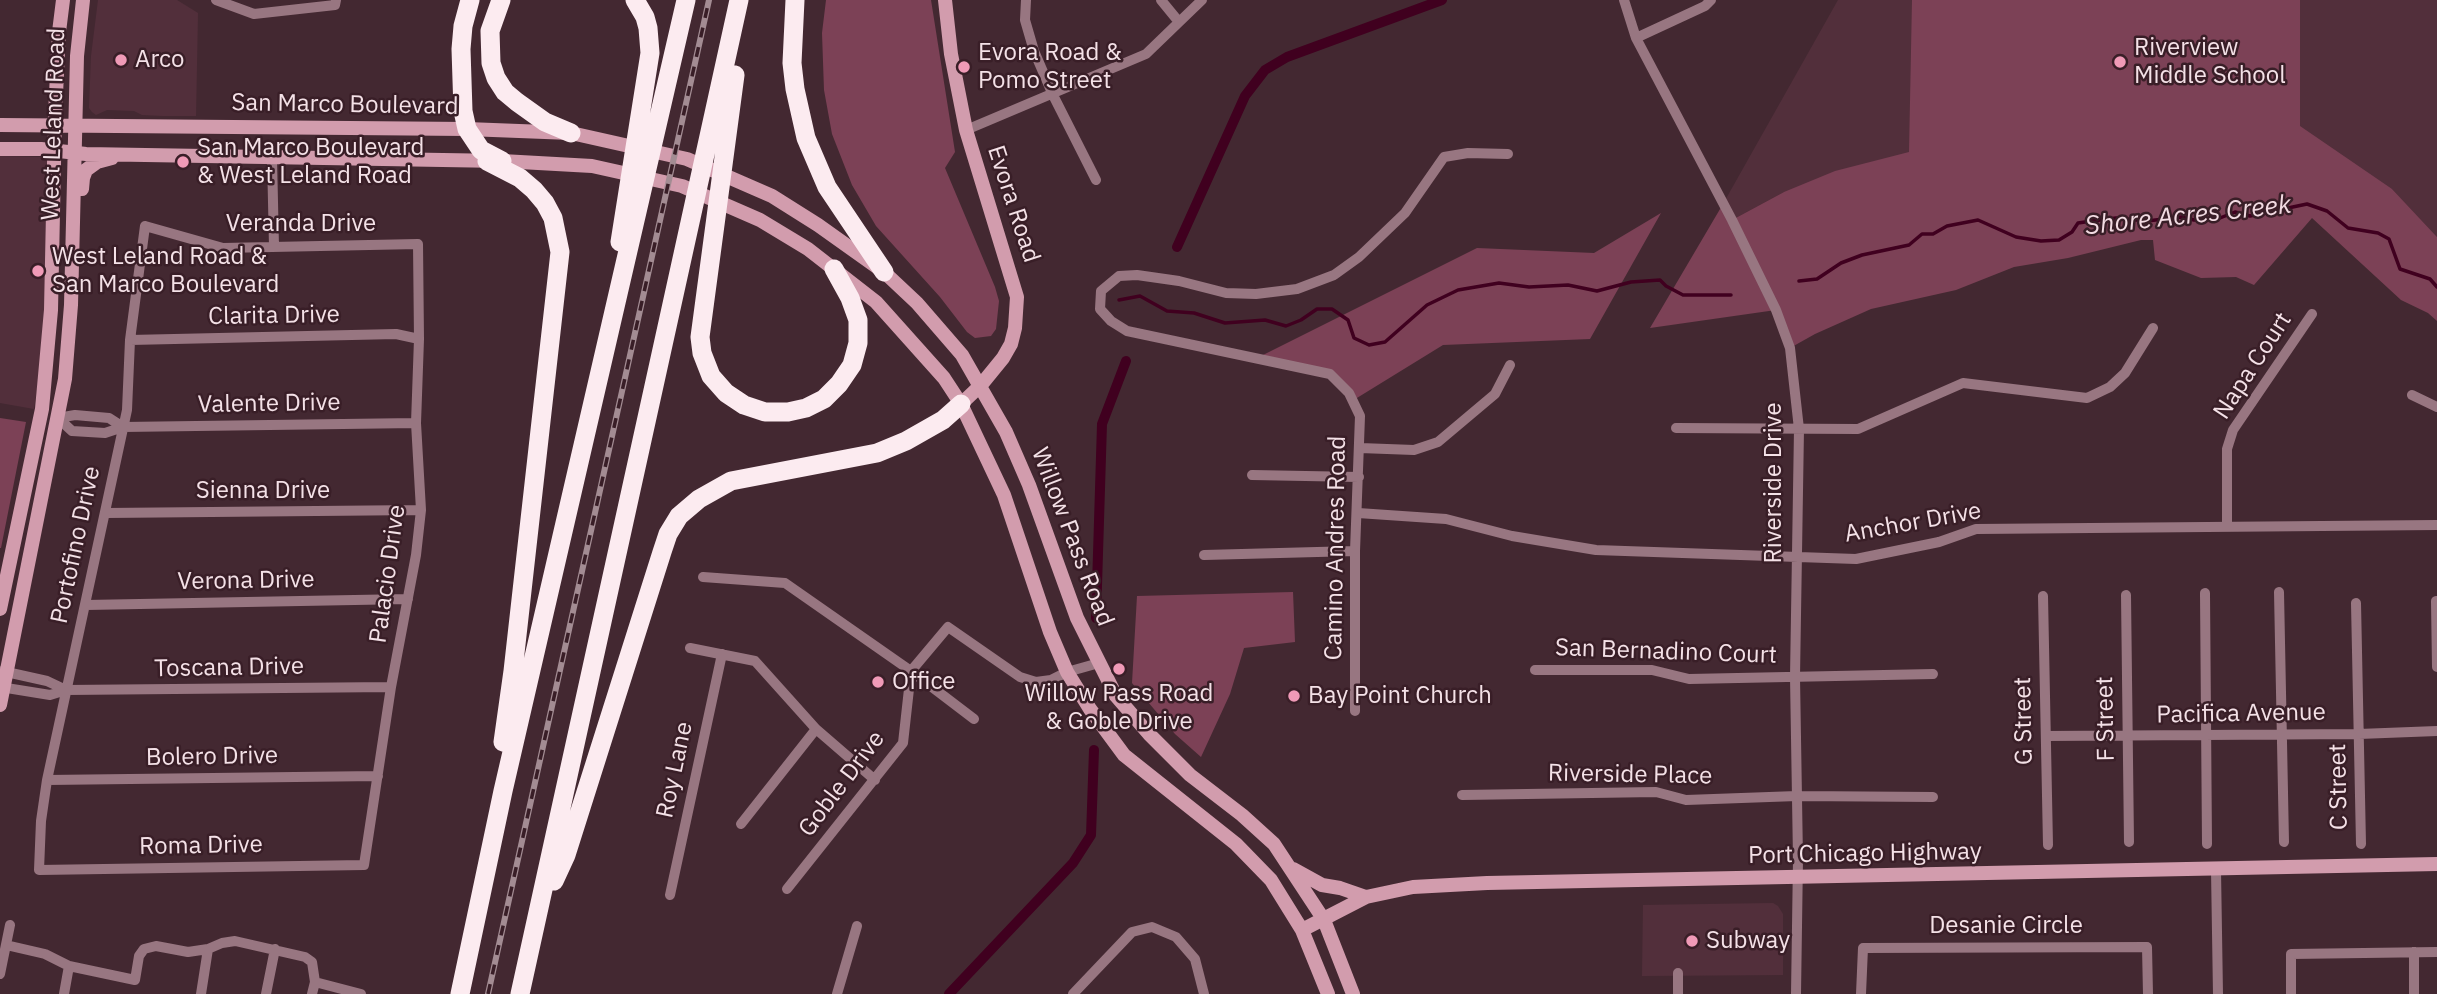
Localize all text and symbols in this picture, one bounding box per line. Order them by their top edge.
street label: West Leland Road [36,27,72,221]
place label: Riverview Middle School [2134,34,2286,90]
place label: Evora Road & Pomo Street [978,39,1122,95]
place label: Arco [135,46,184,74]
marker: Arco [113,52,129,68]
marker: Riverview Middle School [2112,54,2128,70]
marker: Evora Road & Pomo Street [956,59,972,75]
street label: San Marco Boulevard [231,89,459,121]
place label: San Marco Boulevard & West Leland Road [197,134,424,190]
street label: Evora Road [981,142,1045,266]
marker: San Marco Boulevard & West Leland Road [175,154,191,170]
water label: Shore Acres Creek [2083,190,2293,242]
street label: Veranda Drive [226,210,376,238]
place label: West Leland Road & San Marco Boulevard [52,243,279,299]
marker: West Leland Road & San Marco Boulevard [30,263,46,279]
street label: Clarita Drive [208,300,340,332]
street label: Napa Court [2208,307,2298,425]
street label: Valente Drive [197,388,341,420]
street label: Riverside Drive [1760,402,1788,564]
street label: Camino Andres Road [1320,435,1352,661]
street label: Willow Pass Road [1025,444,1119,630]
street label: Portofino Drive [45,464,107,626]
street label: Sienna Drive [196,477,330,505]
street label: Anchor Drive [1842,497,1984,549]
street label: Palacio Drive [364,503,412,645]
street label: Verona Drive [177,565,315,597]
street label: San Bernadino Court [1555,634,1777,670]
street label: Toscana Drive [154,652,304,684]
marker: Willow Pass Road & Goble Drive [1111,661,1127,677]
place label: Office [892,668,955,696]
marker: Office [870,674,886,690]
street label: F Street [2091,676,2121,762]
street label: G Street [2009,677,2039,765]
place label: Willow Pass Road & Goble Drive [1025,680,1213,736]
place label: Bay Point Church [1308,682,1492,710]
marker: Bay Point Church [1286,688,1302,704]
street label: Pacifica Avenue [2156,698,2326,730]
street label: Roy Lane [651,719,699,821]
street label: Goble Drive [793,725,891,843]
street label: Bolero Drive [146,741,278,773]
street label: C Street [2324,744,2354,830]
street label: Riverside Place [1548,759,1712,791]
street label: Roma Drive [139,831,263,861]
street label: Port Chicago Highway [1748,838,1982,870]
street label: Desanie Circle [1929,912,2083,940]
place label: Subway [1706,927,1790,955]
marker: Subway [1684,933,1700,949]

